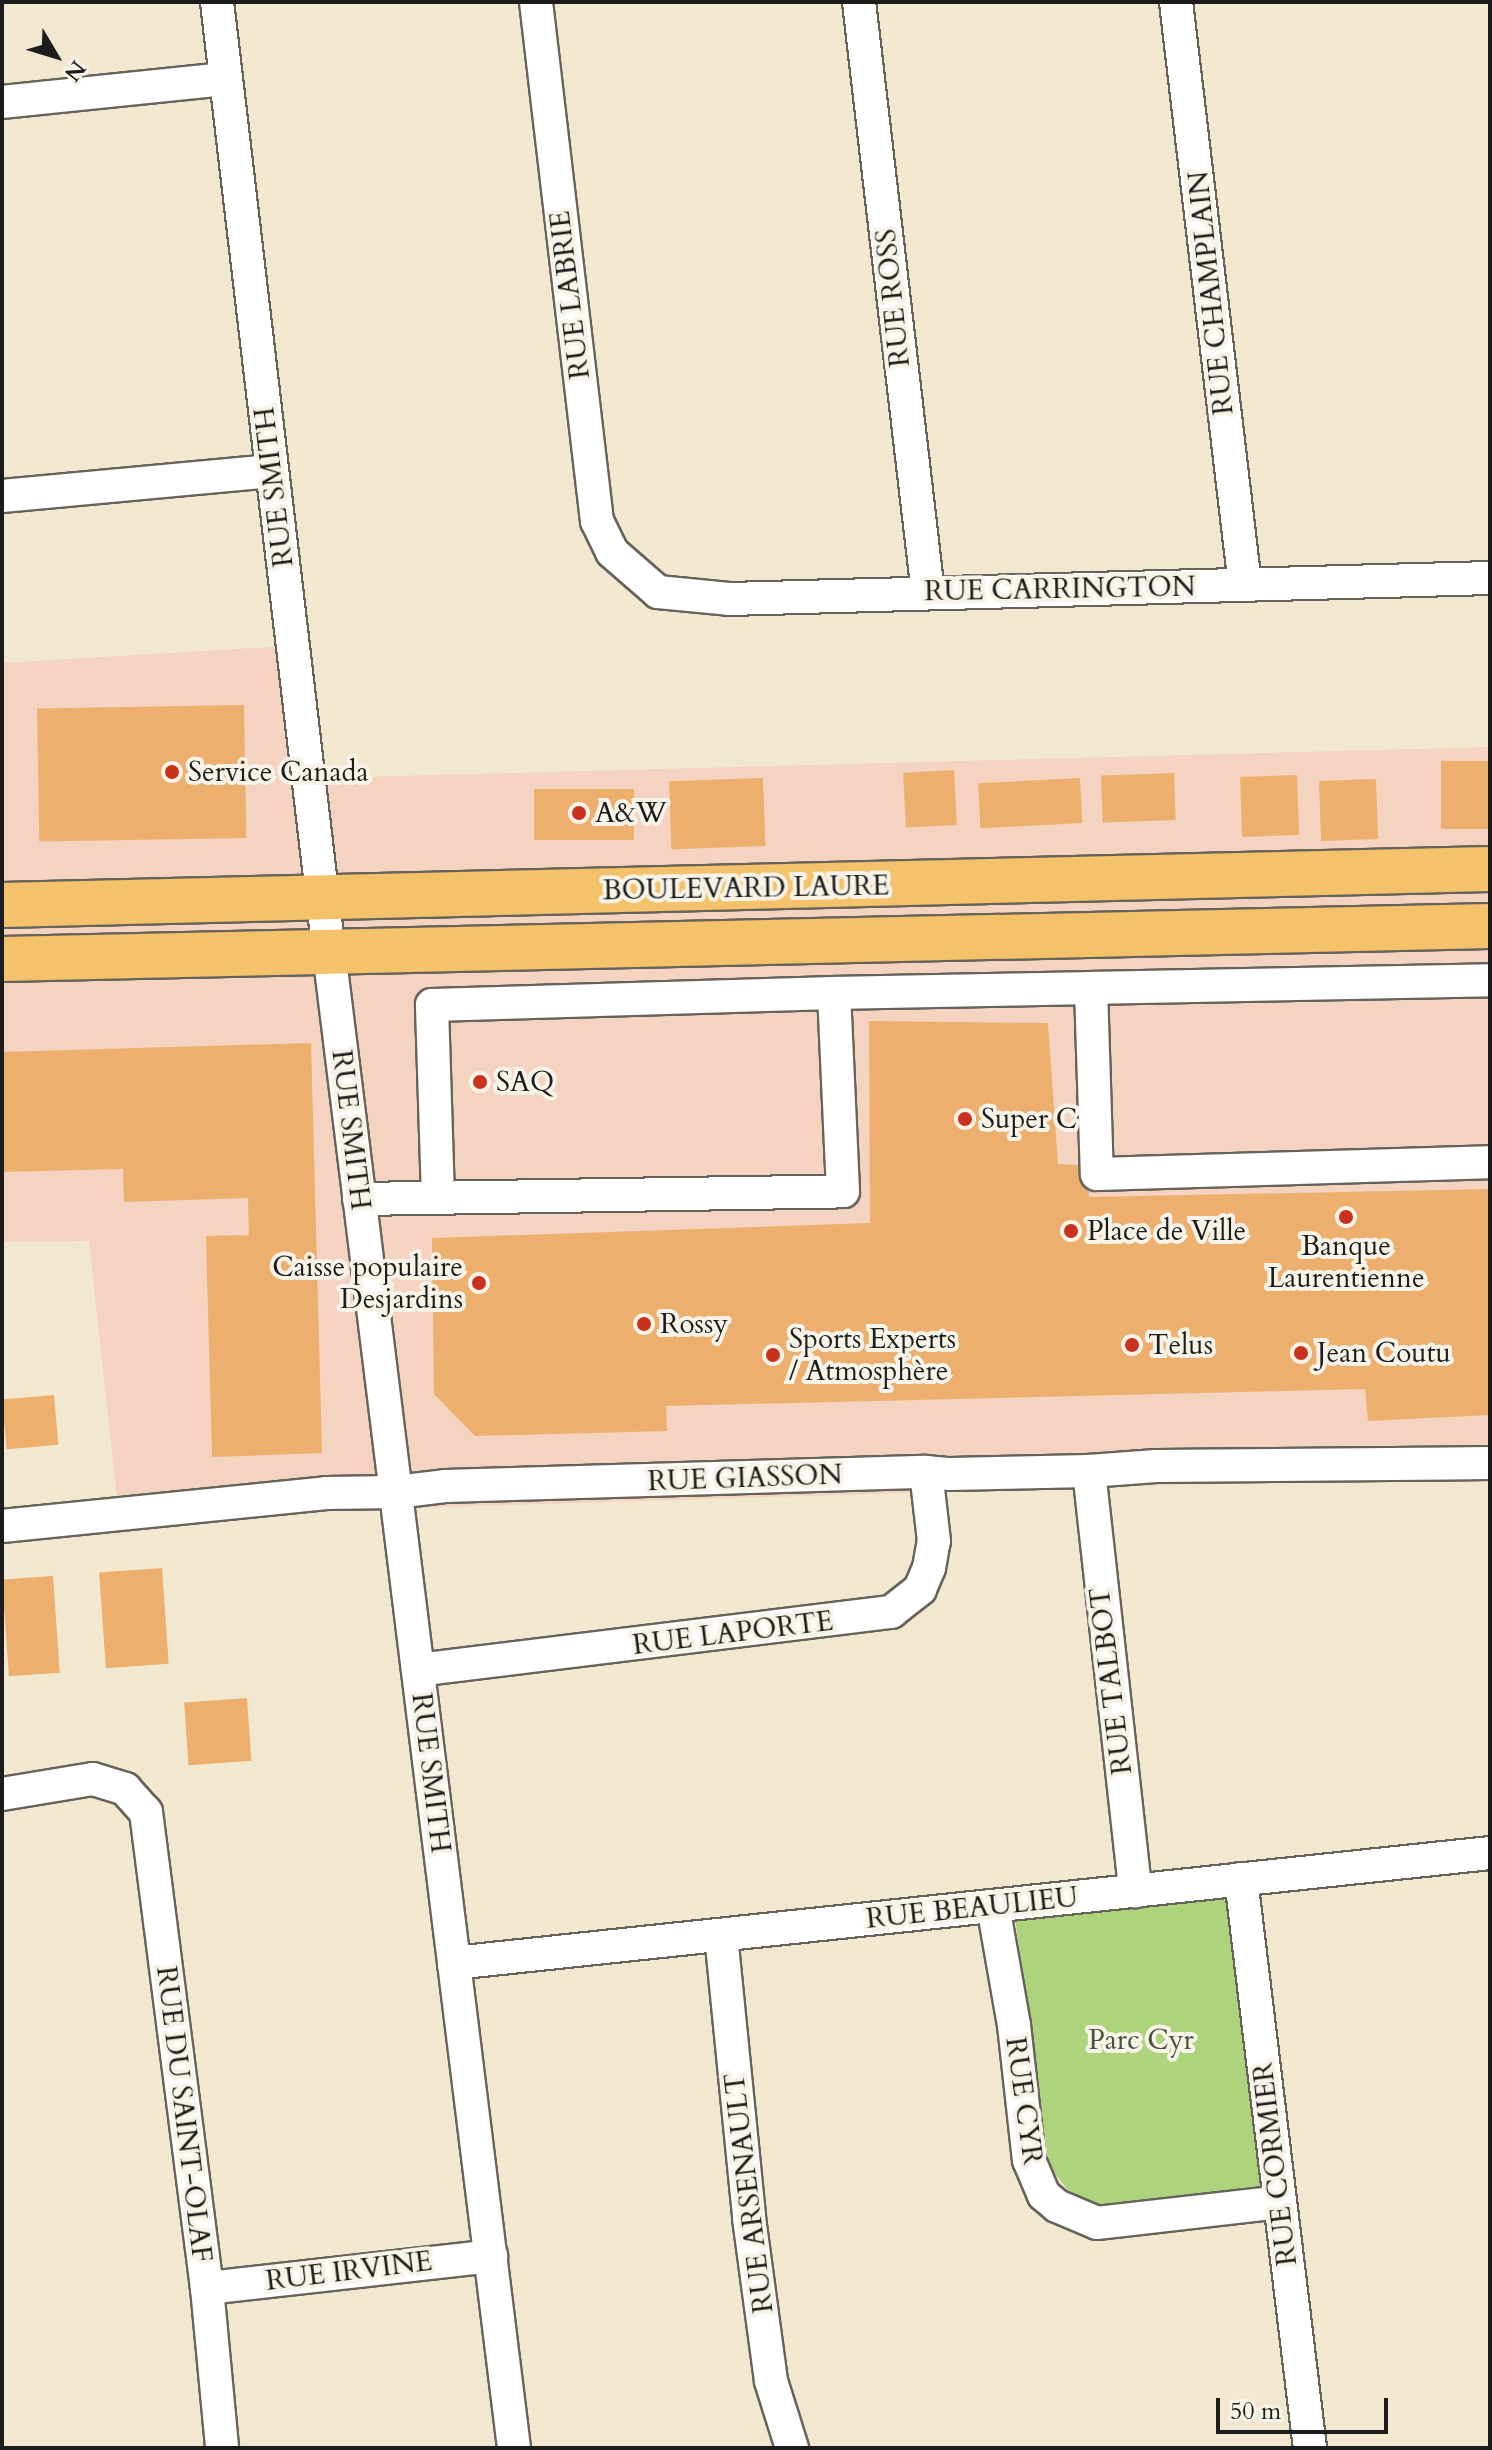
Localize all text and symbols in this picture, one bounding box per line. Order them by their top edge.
north arrow [16,16,96,96]
text: N [57,54,93,88]
street label: RUE CHAMPLAIN [1181,169,1241,417]
street label: RUE LABRIE [543,209,597,381]
street label: RUE ROSS [869,227,917,369]
street label: RUE SMITH [248,405,300,569]
street label: RUE CARRINGTON [924,570,1196,608]
place label: Service Canada [188,755,369,789]
marker: Service Canada [163,763,181,781]
place label: A&W [595,796,667,830]
marker: A&W [570,804,588,822]
street label: BOULEVARD LAURE [602,869,890,907]
street label: RUE SMITH [325,1048,377,1212]
place label: SAQ [496,1065,554,1099]
marker: SAQ [471,1073,489,1091]
place label: Super C [981,1102,1077,1136]
marker: Super C [956,1110,974,1128]
marker: Banque Laurentienne [1337,1208,1355,1226]
place label: Place de Ville [1087,1214,1246,1248]
marker: Place de Ville [1062,1222,1080,1240]
place label: Banque Laurentienne [1267,1229,1425,1295]
place label: Caisse populaire Desjardins [272,1250,463,1316]
marker: Caisse populaire Desjardins [470,1274,488,1292]
place label: Rossy [660,1307,728,1341]
marker: Rossy [635,1315,653,1333]
place label: Sports Experts / Atmosphère [789,1322,956,1388]
place label: Telus [1148,1328,1213,1362]
marker: Telus [1123,1336,1141,1354]
place label: Jean Coutu [1317,1336,1451,1370]
marker: Jean Coutu [1292,1344,1310,1362]
marker: Sports Experts / Atmosphère [764,1346,782,1364]
street label: RUE GIASSON [647,1458,843,1498]
street label: RUE TALBOT [1083,1586,1139,1776]
street label: RUE LAPORTE [631,1604,835,1662]
street label: RUE SMITH [405,1691,457,1855]
street label: RUE BEAULIEU [864,1880,1080,1936]
street label: RUE DU SAINT-OLAF [149,1964,219,2264]
park label: Parc Cyr [1088,2023,1194,2057]
street label: RUE CYR [998,2035,1050,2167]
street label: RUE CORMIER [1246,2060,1304,2268]
street label: RUE ARSENAULT [718,2071,780,2315]
street label: RUE IRVINE [264,2244,434,2298]
scale bar [1220,2382,1392,2432]
text: 50 m [1230,2395,1281,2428]

